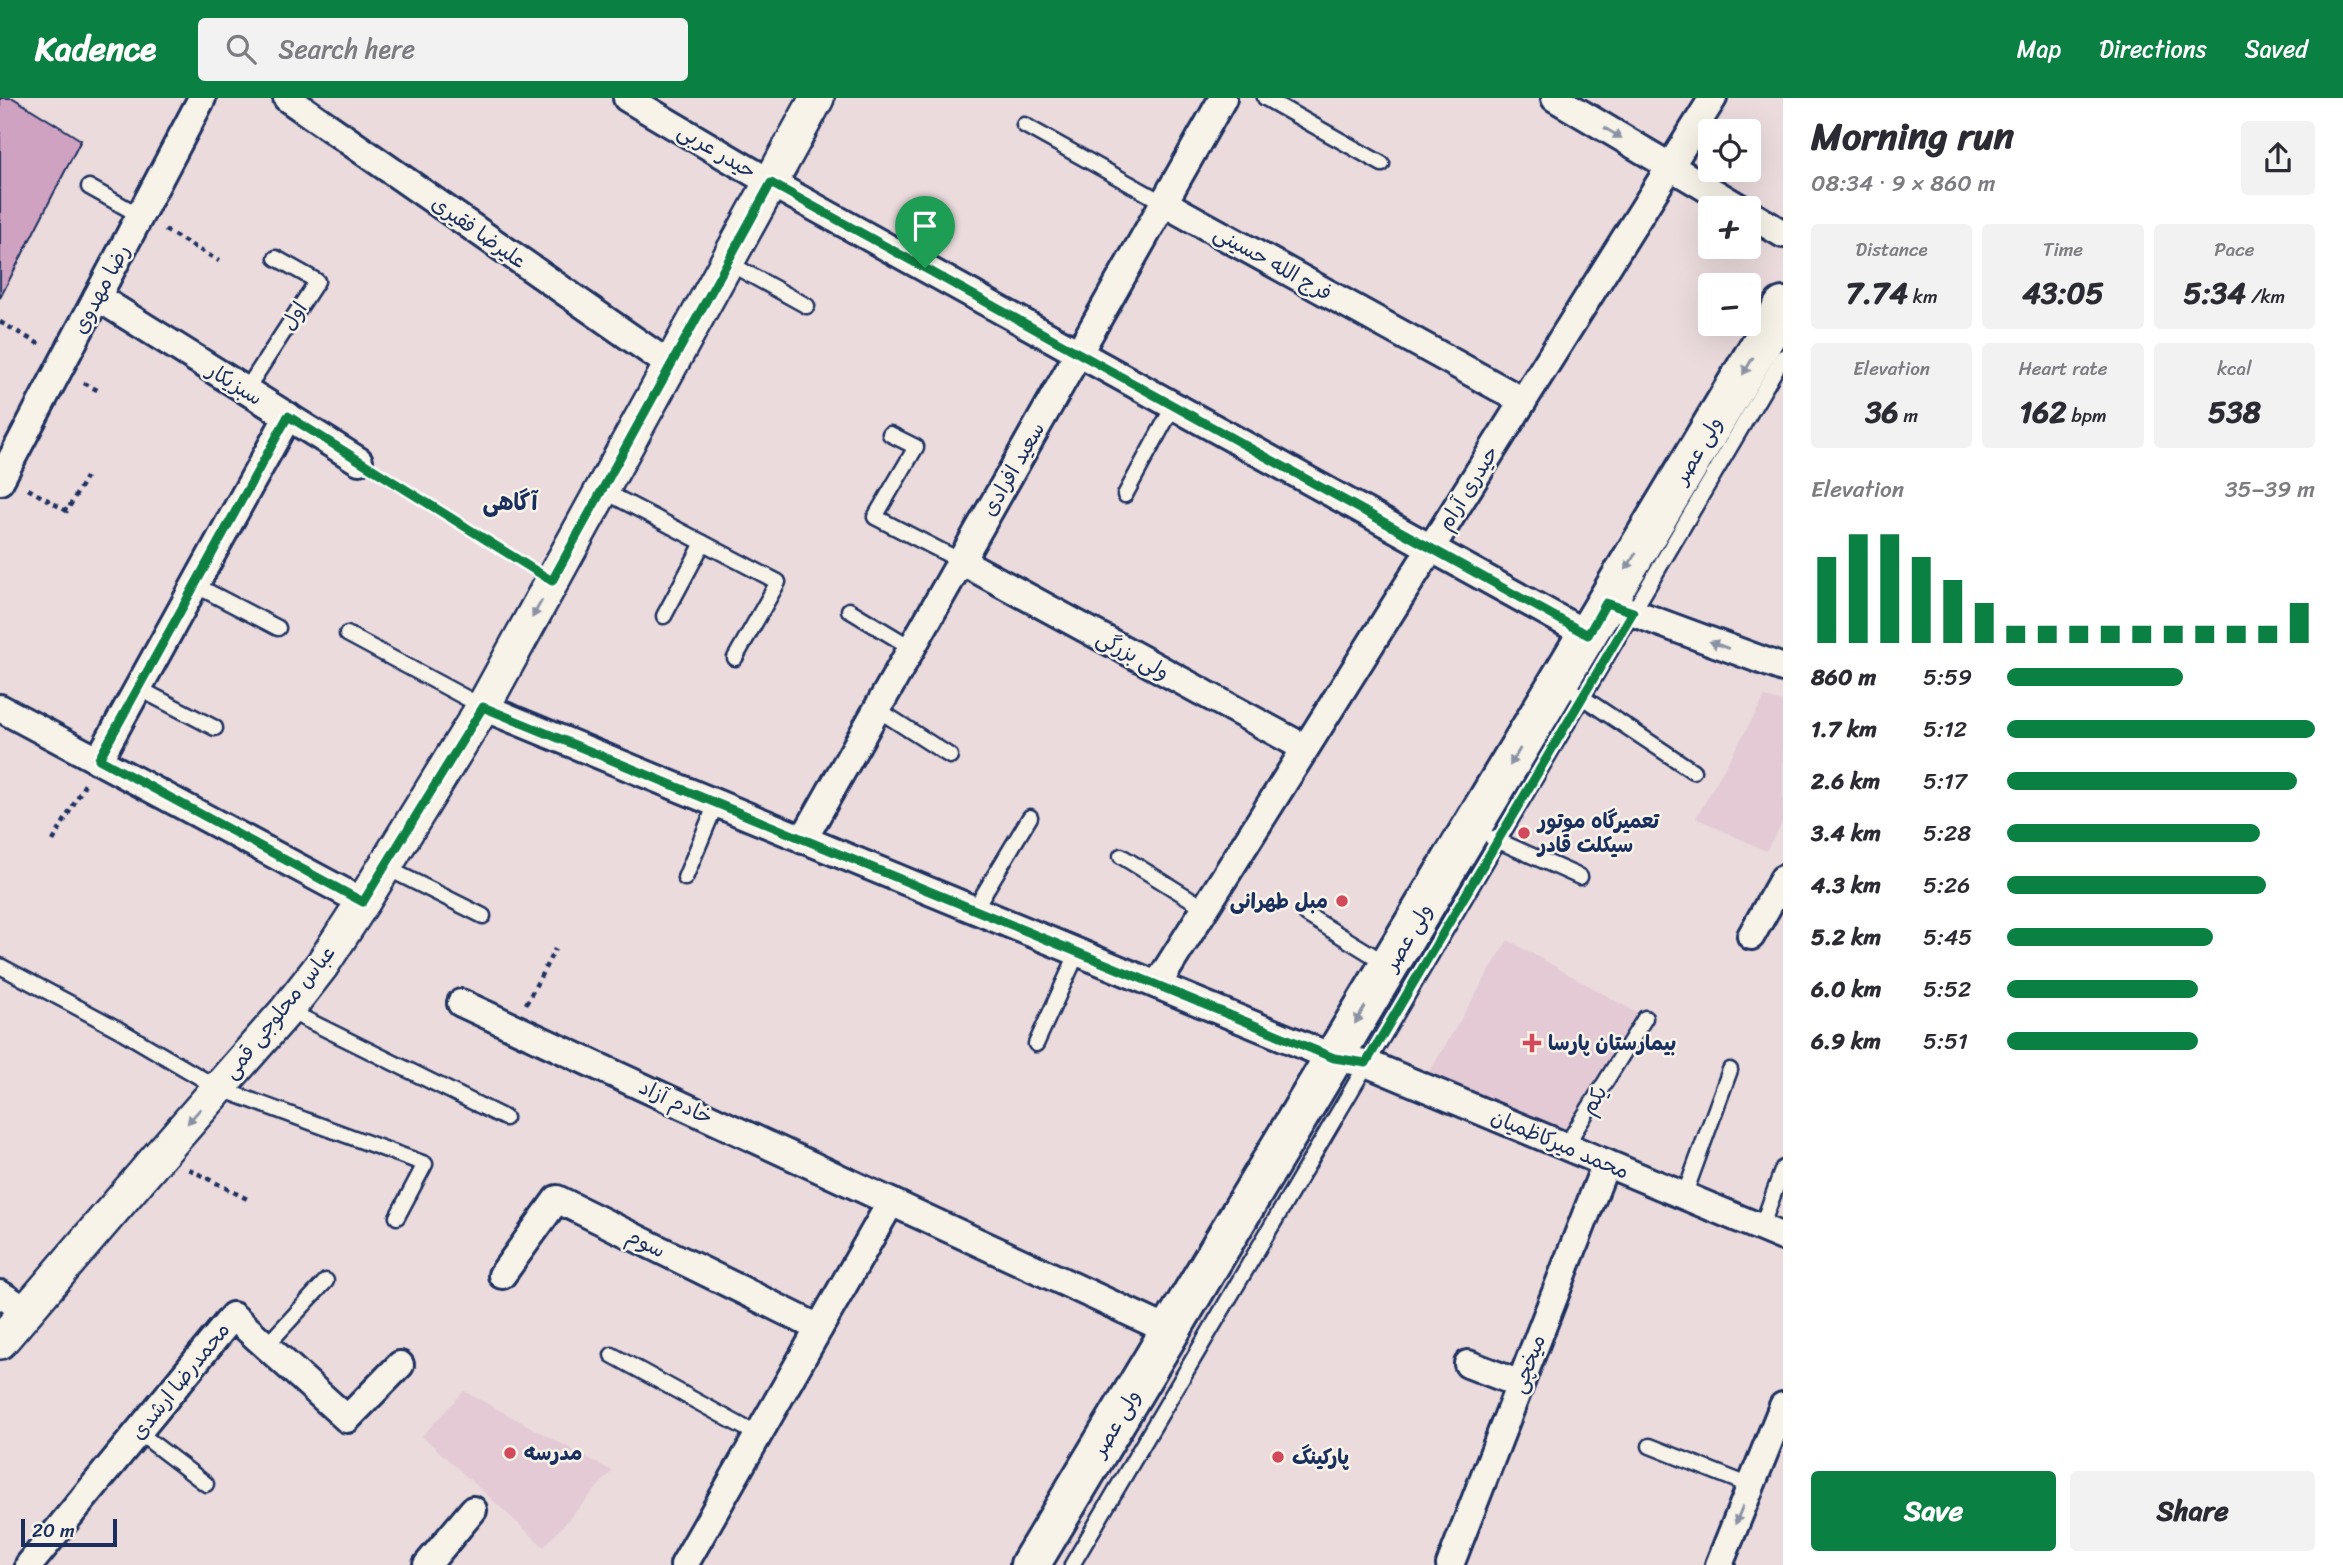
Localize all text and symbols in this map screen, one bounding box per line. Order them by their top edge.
search box [198,18,688,81]
text: Kadence [35,20,156,78]
text: Search here [278,26,415,72]
text: Map [2017,28,2061,70]
text: Directions [2099,28,2207,70]
text: Saved [2245,28,2308,70]
icon: search [222,30,260,68]
text: Morning run [1811,103,2014,170]
street label: حیدر عربی [670,112,764,190]
map controls [1698,119,1761,336]
button: locate [1698,119,1761,182]
button: share [2241,121,2315,195]
one-way arrow [1604,127,1623,139]
text: 08:34 · 9 × 860 m [1811,163,1995,204]
street label: علیرضا فقیری [423,185,535,279]
pin [895,196,955,268]
button: + [1698,196,1761,259]
icon: arrive [906,207,944,245]
street label: فرج الله حسینی [1206,215,1340,311]
text: Distance [1856,233,1928,266]
text: Time [2043,233,2083,266]
text: Pace [2214,233,2254,266]
street label: رضا مهدوی [61,237,141,341]
text: 7.74 [1846,266,1908,320]
text: 43:05 [2022,266,2104,320]
text: 5:34 [2183,266,2246,320]
button: − [1698,273,1761,336]
text: km [1908,280,1938,313]
text: /km [2246,280,2285,313]
street label: اول [270,294,318,338]
street label: سبزیکار [198,351,271,416]
text: Elevation [1853,352,1930,385]
text: Heart rate [2018,352,2108,385]
text: kcal [2217,352,2252,385]
one-way arrow [1742,356,1754,375]
text: 36 [1865,385,1899,439]
text: 162 [2019,385,2067,439]
text: 538 [2208,385,2261,439]
text: m [1899,399,1918,432]
text: bpm [2067,399,2107,432]
street label: ولی عصر [1662,408,1733,493]
street label: سعید افرادی [970,414,1056,524]
street label: حیدری آرام [1427,438,1509,538]
text: Elevation [1811,469,1904,510]
text: 35–39 m [2225,469,2315,510]
district label: آگاهی [483,482,540,523]
one-way arrow [1625,552,1638,571]
one-way arrow [531,599,543,619]
street label: ولی بزرگی [1089,619,1177,691]
one-way arrow [1709,639,1730,650]
text: 860 m [1811,657,1876,698]
text: 5:59 [1923,657,1972,698]
text: 1.7 km [1811,709,1877,750]
text: 5:12 [1923,709,1967,750]
one-way arrow [1509,747,1522,766]
text: 2.6 km [1811,761,1880,802]
text: 5:17 [1923,761,1967,802]
place label: تعمیرگاه موتور سیکلت قادر [1536,802,1660,864]
text: 3.4 km [1811,813,1881,854]
text: 5:28 [1923,813,1971,854]
marker: تعمیرگاه موتور سیکلت قادر [1516,825,1532,841]
text: 4.3 km [1811,865,1881,906]
text: 5:26 [1923,865,1970,906]
place label: مبل طهرانی [1230,882,1328,920]
marker: مبل طهرانی [1334,893,1350,909]
street label: ولی عصر [1372,895,1443,980]
text: 5.2 km [1811,917,1881,958]
text: 5:45 [1923,917,1972,958]
street label: عباس محلوجی قمی [213,936,345,1088]
text: 6.0 km [1811,969,1881,1010]
text: 5:52 [1923,969,1971,1010]
one-way arrow [1354,1005,1367,1024]
text: 6.9 km [1811,1021,1881,1062]
text: 5:51 [1923,1021,1968,1062]
place label: بیمارستان پارسا [1548,1024,1676,1062]
marker: بیمارستان پارسا [1522,1033,1542,1053]
street label: خادم آزاد [632,1068,720,1136]
street label: یکم [1570,1077,1618,1123]
street label: محمد میرکاظمیان [1485,1098,1635,1190]
one-way arrow [186,1107,202,1125]
street label: سوم [620,1217,672,1269]
street label: محمدرضا ارشدی [120,1313,240,1449]
street label: میخچی [1499,1329,1557,1399]
street label: ولی عصر [1080,1381,1151,1466]
place label: مدرسه [524,1434,582,1472]
place label: پارکینگ [1292,1438,1349,1476]
marker: مدرسه [502,1445,518,1461]
marker: پارکینگ [1270,1449,1286,1465]
button: Save [1811,1471,2056,1551]
button: Share [2070,1471,2315,1551]
one-way arrow [1734,1504,1745,1525]
text: 20 m [32,1514,75,1547]
scale bar [21,1516,117,1548]

